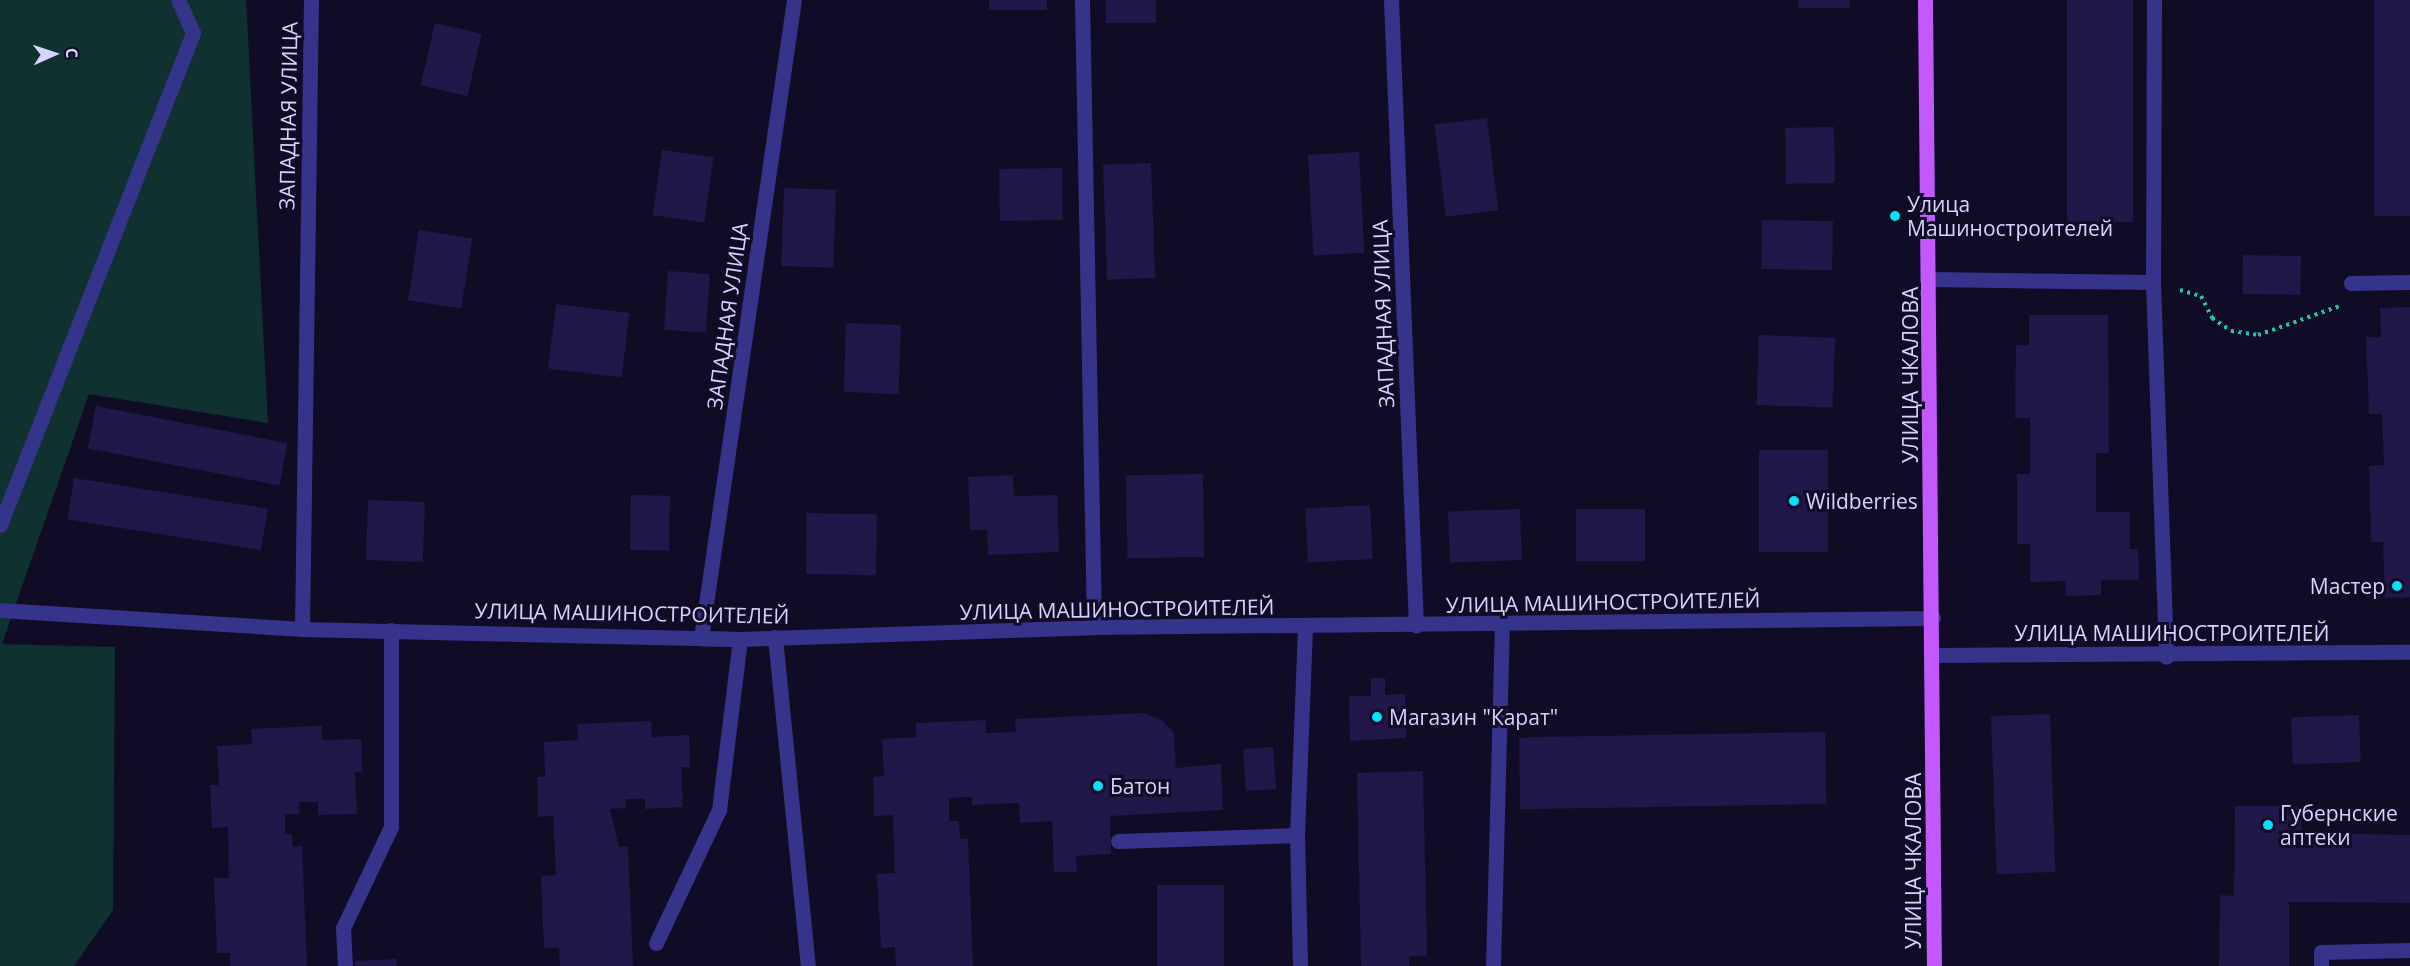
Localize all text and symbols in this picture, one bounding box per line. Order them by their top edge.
street label: ЗАПАДНАЯ УЛИЦА [274,22,302,210]
north arrow [24,24,84,84]
text: С [61,47,83,59]
place label: Улица Машиностроителей [1907,191,2113,241]
marker: Улица Машиностроителей [1888,209,1902,223]
street label: ЗАПАДНАЯ УЛИЦА [1367,219,1399,409]
street label: ЗАПАДНАЯ УЛИЦА [701,221,753,411]
street label: УЛИЦА ЧКАЛОВА [1897,287,1923,463]
place label: Wildberries [1806,488,1918,514]
marker: Wildberries [1787,494,1801,508]
place label: Мастер [2310,573,2385,599]
marker: Мастер [2390,579,2404,593]
street label: УЛИЦА МАШИНОСТРОИТЕЛЕЙ [1445,587,1761,617]
street label: УЛИЦА МАШИНОСТРОИТЕЛЕЙ [959,594,1275,624]
street label: УЛИЦА МАШИНОСТРОИТЕЛЕЙ [474,598,790,628]
street label: УЛИЦА МАШИНОСТРОИТЕЛЕЙ [2015,620,2329,646]
place label: Магазин "Карат" [1389,704,1558,730]
marker: Магазин "Карат" [1370,710,1384,724]
place label: Батон [1110,773,1170,799]
street label: УЛИЦА ЧКАЛОВА [1900,773,1926,949]
marker: Батон [1091,779,1105,793]
place label: Губернские аптеки [2280,800,2398,850]
marker: Губернские аптеки [2261,818,2275,832]

